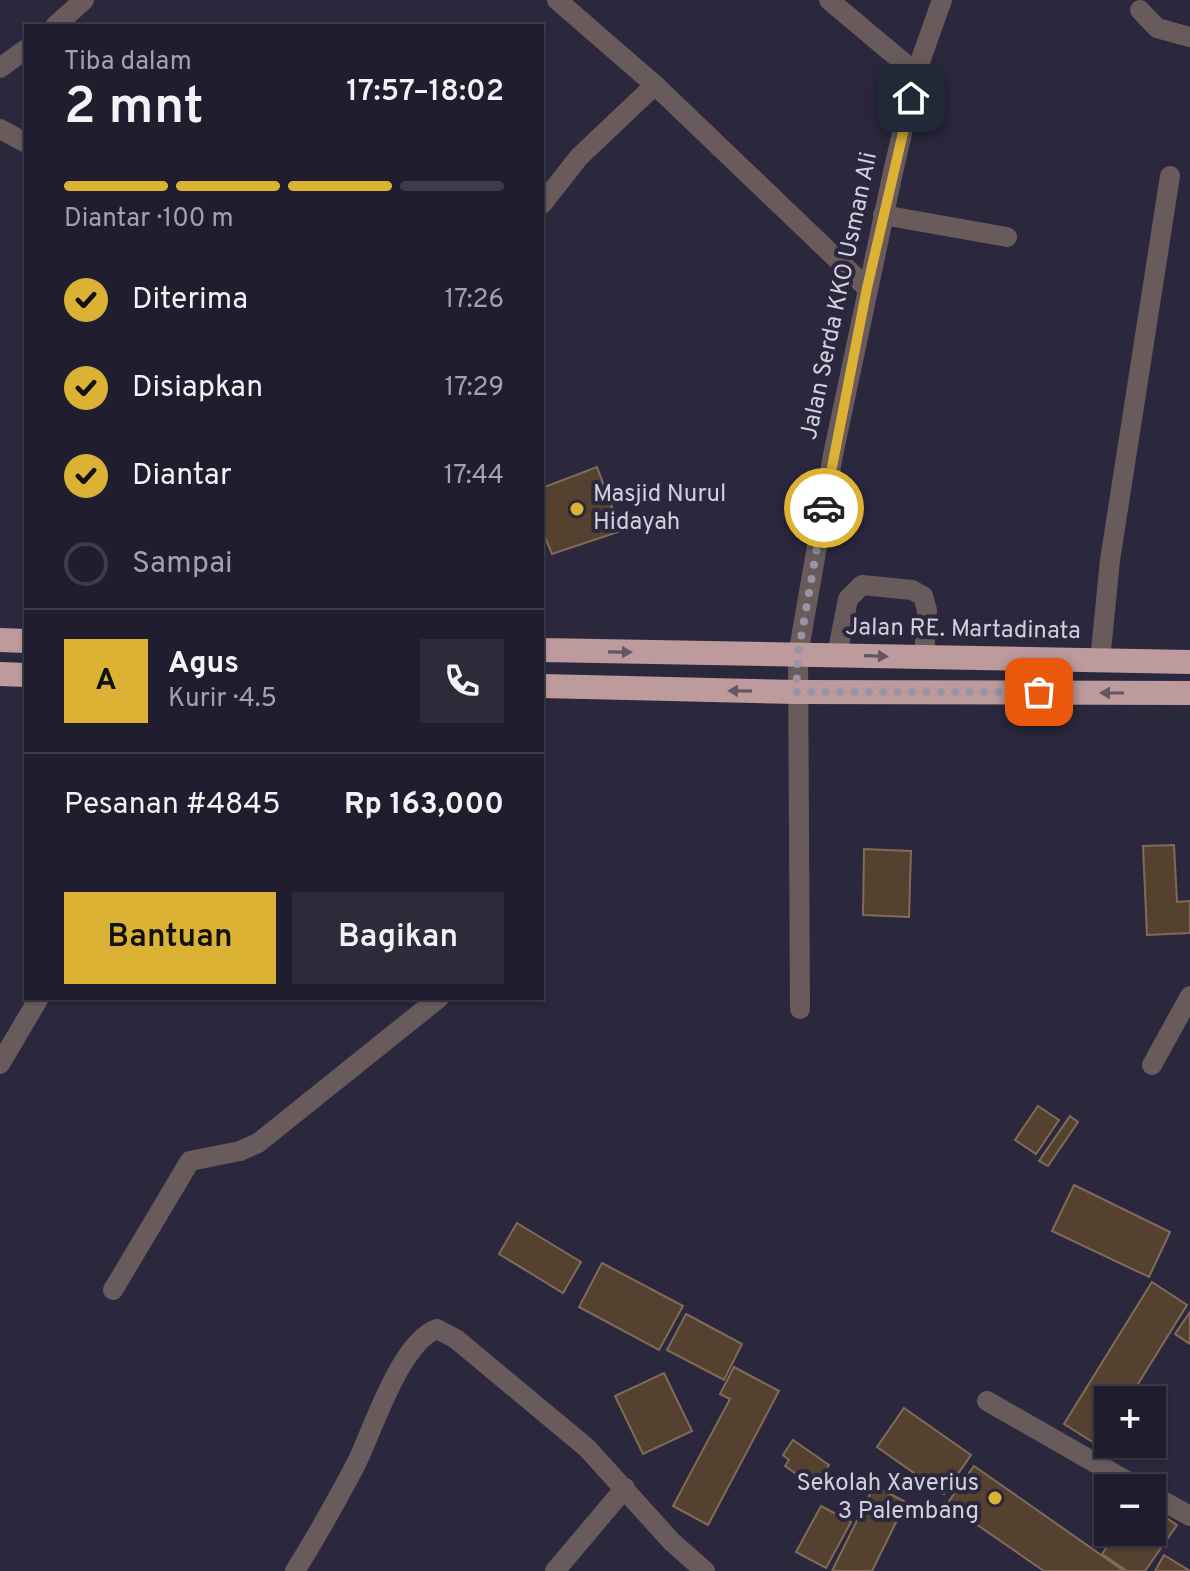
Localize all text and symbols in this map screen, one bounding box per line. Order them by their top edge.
text: Tiba dalam [64,46,192,79]
pin [877,64,945,132]
text: 17:57–18:02 [346,74,504,111]
text: 2 mnt [64,76,204,142]
icon: home [889,76,933,120]
street label: Jalan Serda KKO Usman Ali [795,149,885,443]
text: Diantar · 100 m [64,203,234,236]
icon: check [64,278,108,322]
text: Diterima [132,282,248,319]
text: 17:26 [445,284,504,317]
icon: check [64,366,108,410]
text: Disiapkan [132,370,263,407]
text: 17:29 [445,372,504,405]
icon: check [64,454,108,498]
text: Diantar [132,458,232,495]
text: 17:44 [444,460,504,493]
courier [784,468,864,548]
place label: Masjid Nurul Hidayah [593,480,726,538]
icon: car [802,486,846,530]
marker: Masjid Nurul Hidayah [568,500,586,518]
text: Sampai [132,546,233,583]
street label: Jalan RE. Martadinata [845,613,1081,647]
button: phone [420,639,504,723]
one-way arrow [608,645,633,658]
text: Agus [168,646,239,683]
one-way arrow [864,650,889,662]
pin [1005,658,1073,726]
text: A [95,663,117,700]
icon: bag [1017,670,1061,714]
text: Kurir · 4.5 [168,683,277,716]
one-way arrow [727,684,752,697]
one-way arrow [1099,687,1124,699]
text: Pesanan #4845 [64,787,281,824]
text: Rp 163,000 [344,787,504,824]
button: Bantuan [64,892,276,984]
button: Bagikan [292,892,504,984]
map controls [1094,1386,1166,1546]
button: + [1094,1386,1166,1458]
place label: Sekolah Xaverius 3 Palembang [796,1469,979,1527]
button: − [1094,1474,1166,1546]
marker: Sekolah Xaverius 3 Palembang [986,1489,1004,1507]

